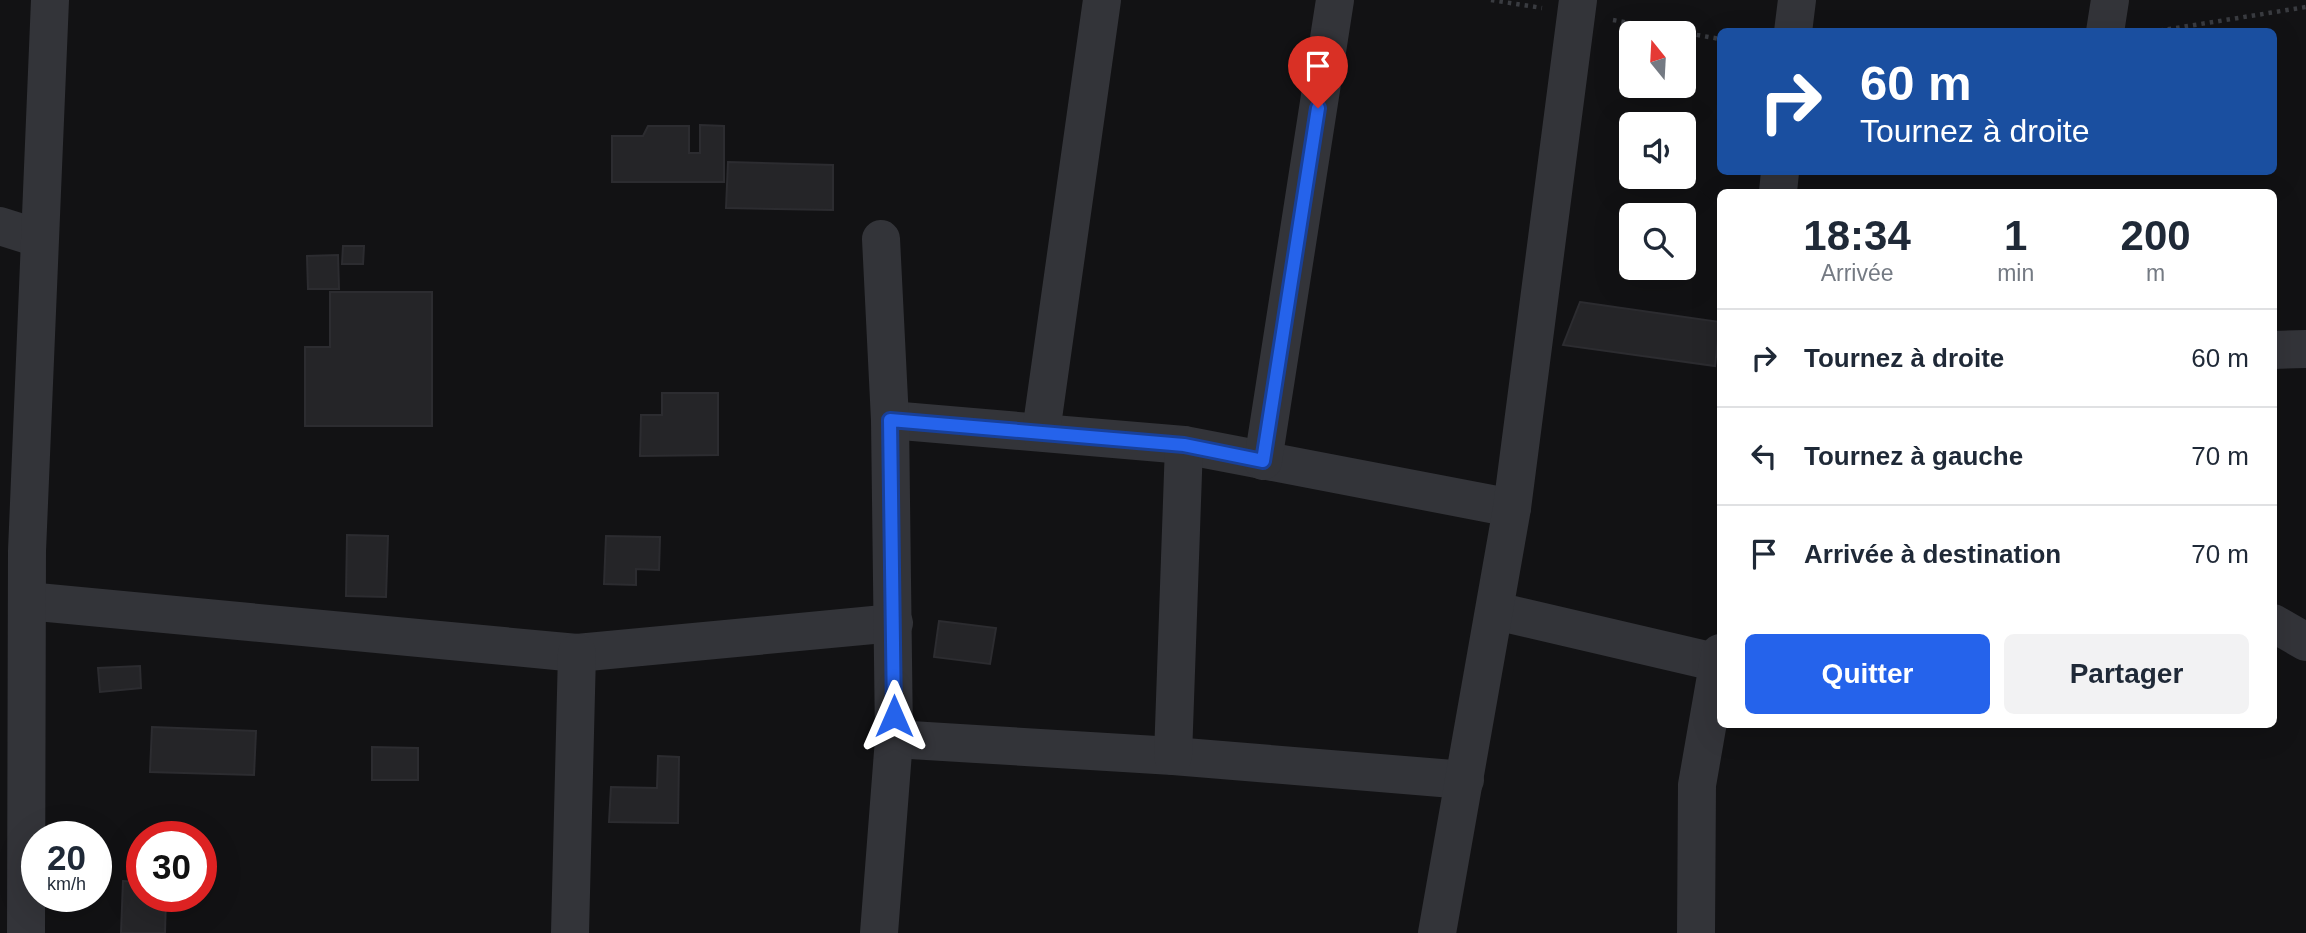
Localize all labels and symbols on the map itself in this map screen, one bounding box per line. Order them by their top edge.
north arrow [1619,21,1696,98]
pin [1288,36,1348,108]
position arrow [857,679,931,753]
speed limit sign: 30 [126,821,217,912]

